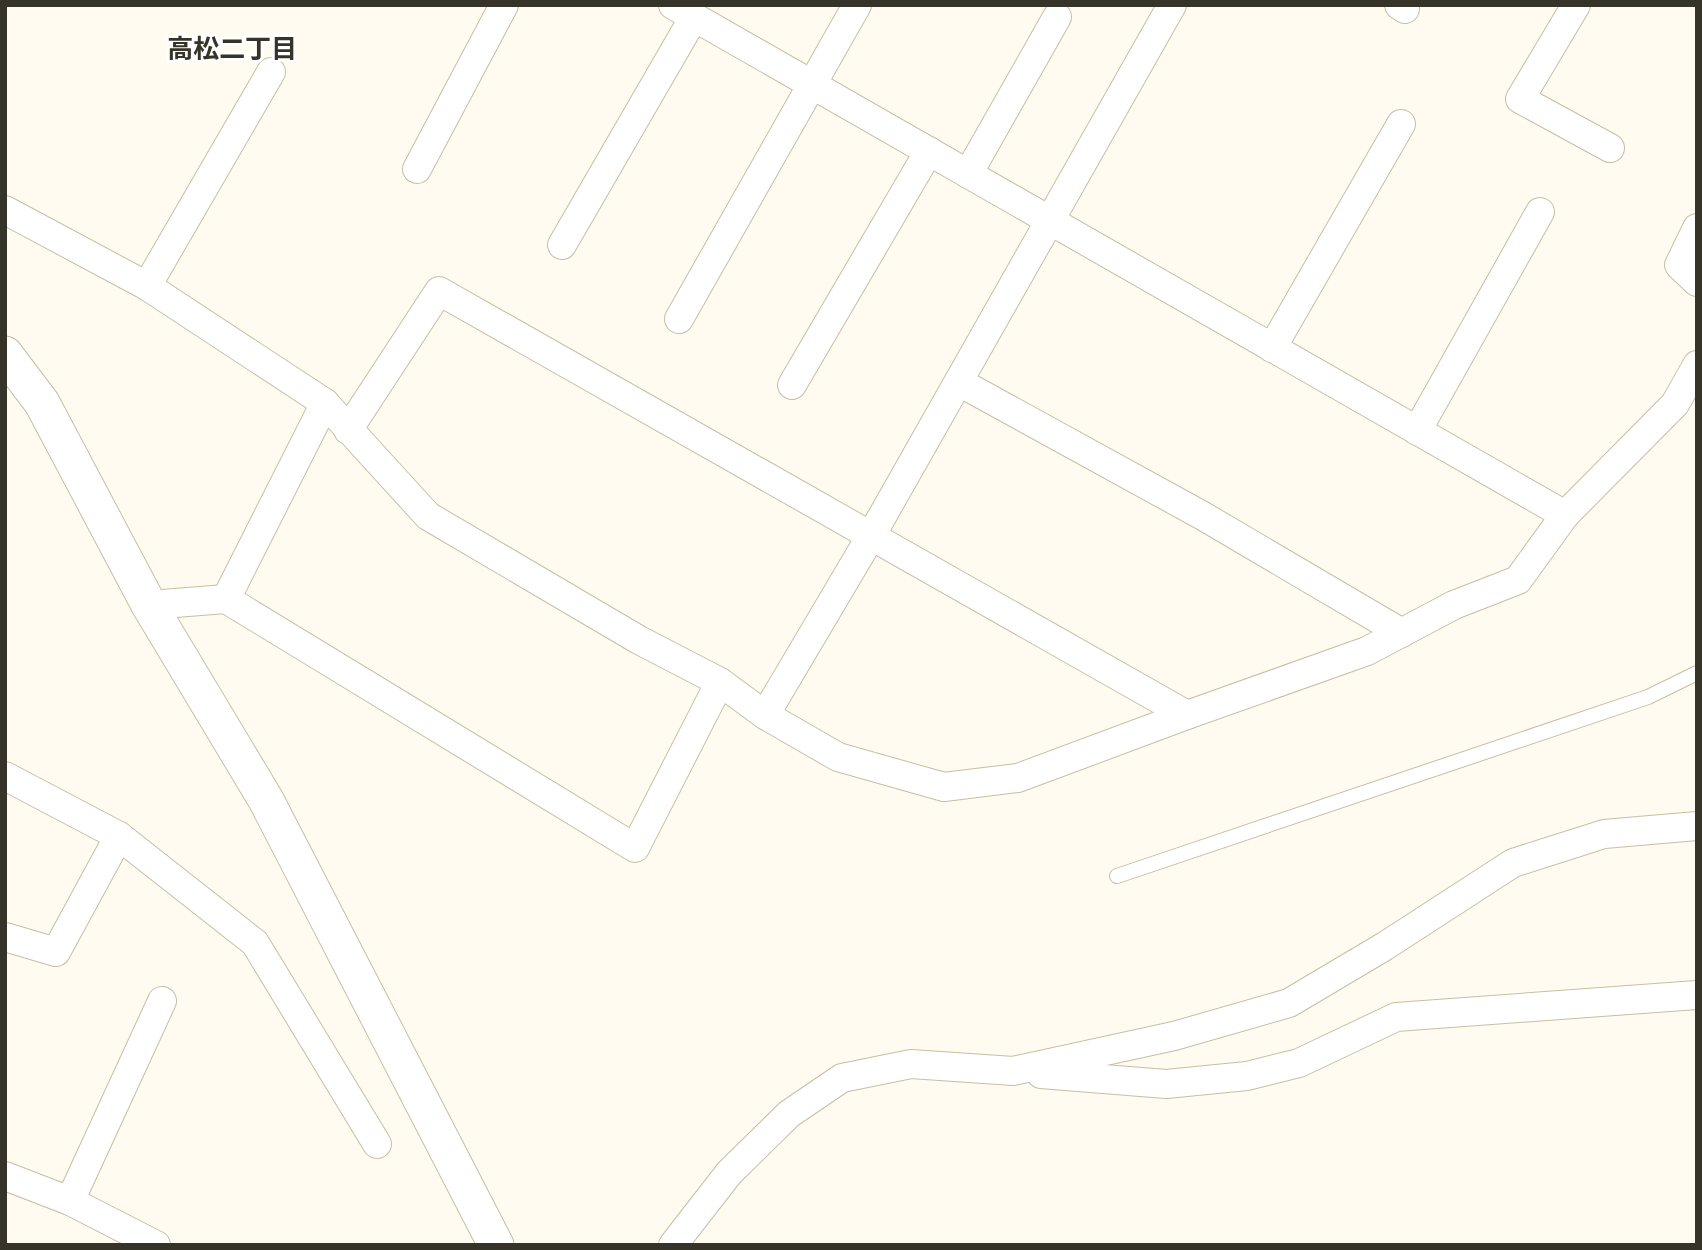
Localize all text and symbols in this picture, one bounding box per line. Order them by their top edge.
district label: 高松二丁目 [167,30,297,66]

